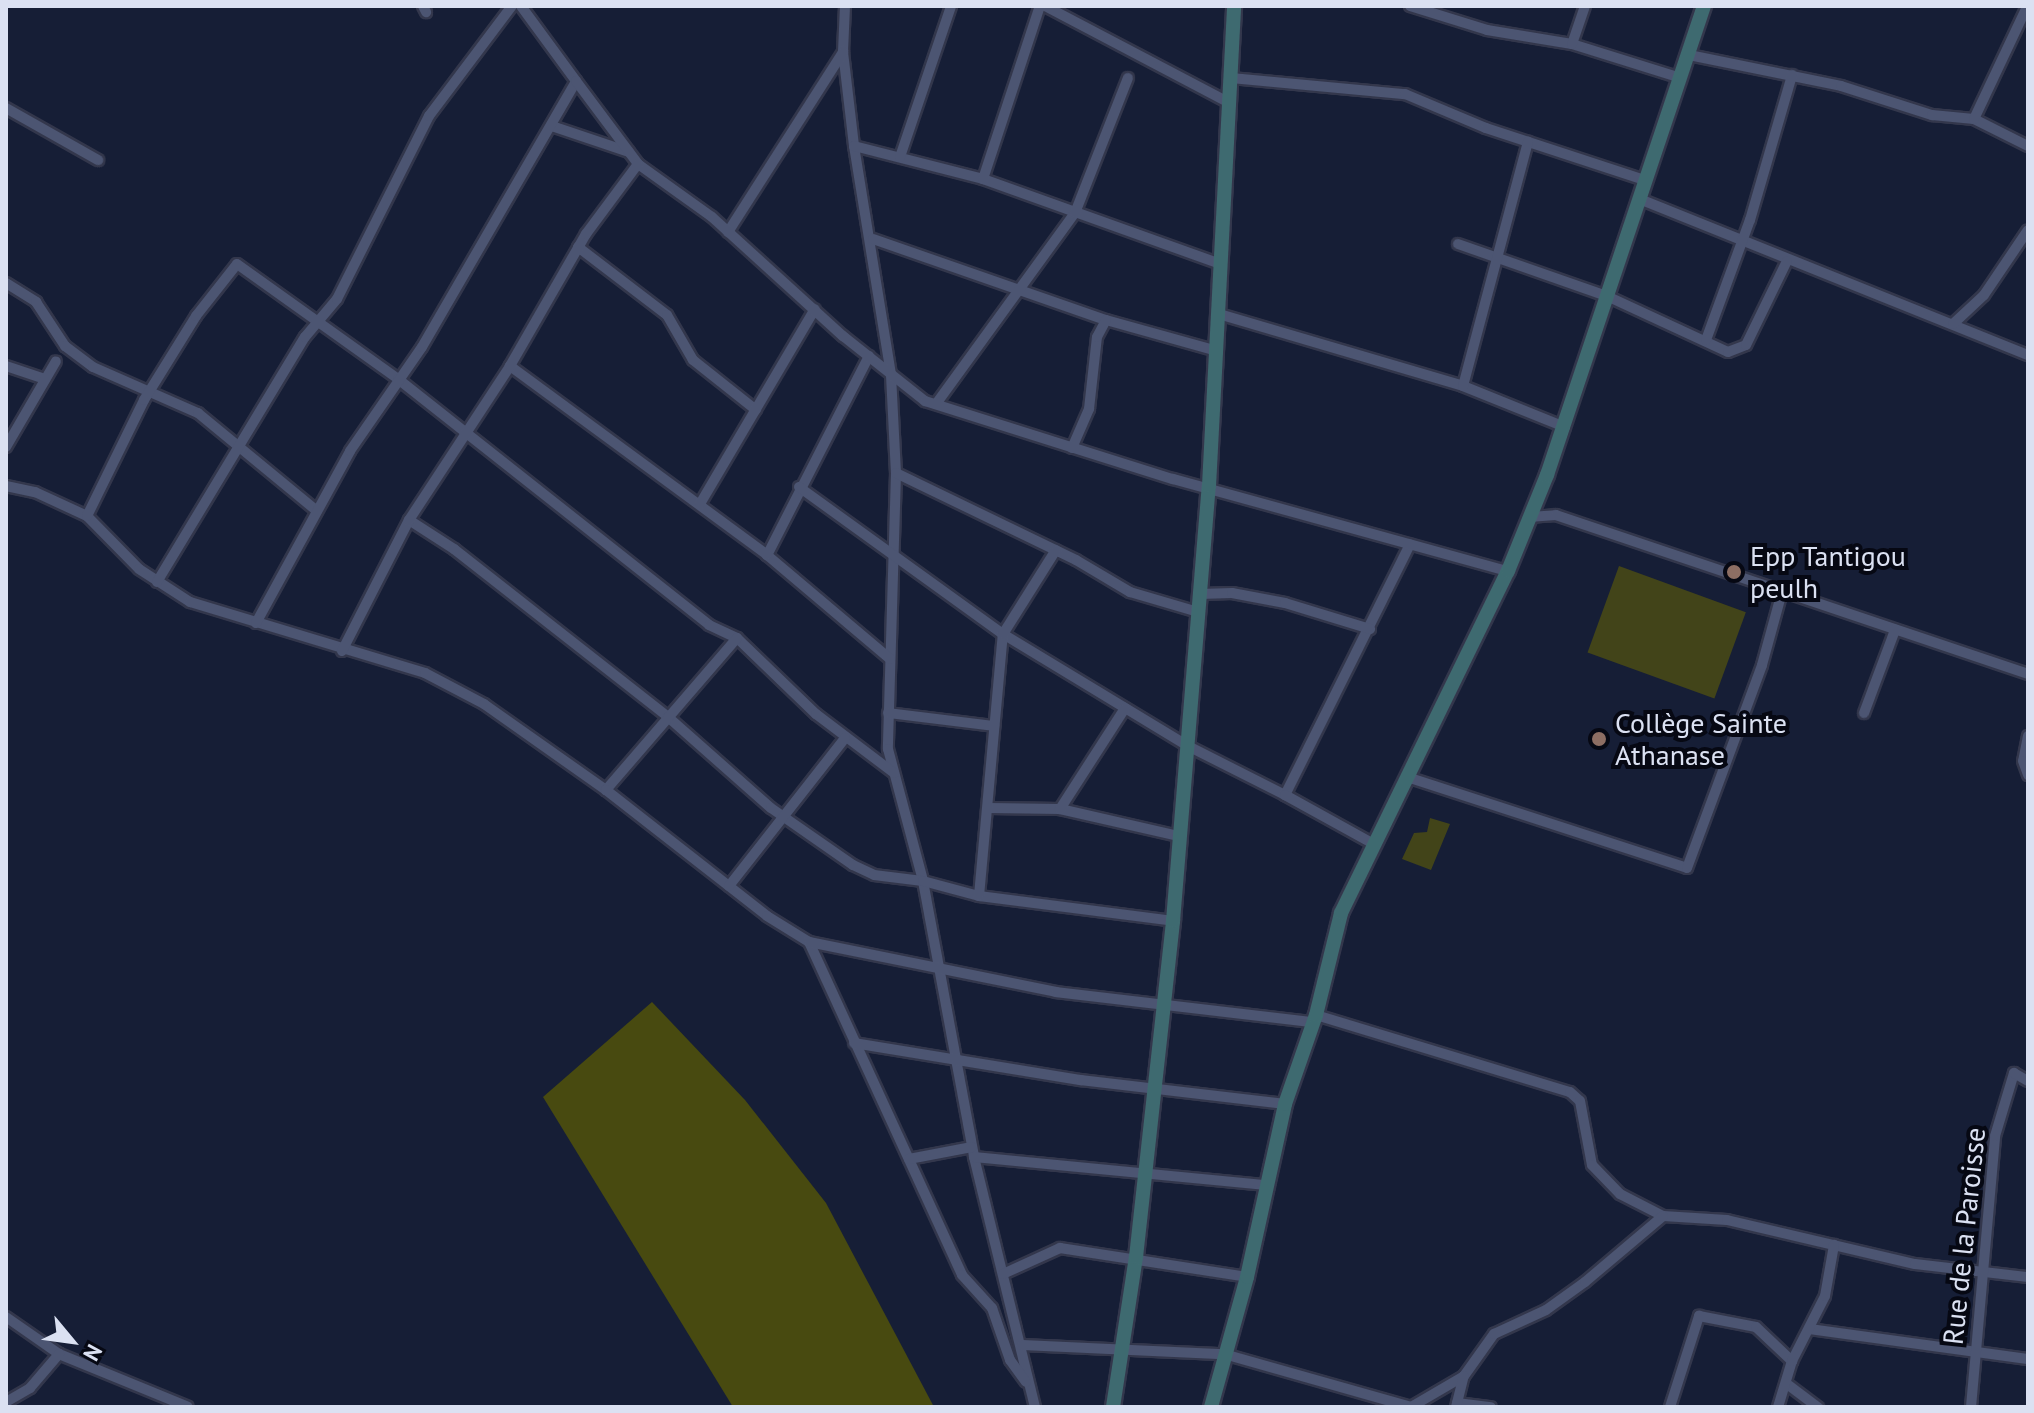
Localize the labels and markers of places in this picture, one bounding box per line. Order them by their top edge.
place label: Epp Tantigou peulh [1750,539,1907,605]
marker: Epp Tantigou peulh [1725,563,1743,581]
place label: Collège Sainte Athanase [1615,706,1787,772]
marker: Collège Sainte Athanase [1590,730,1608,748]

